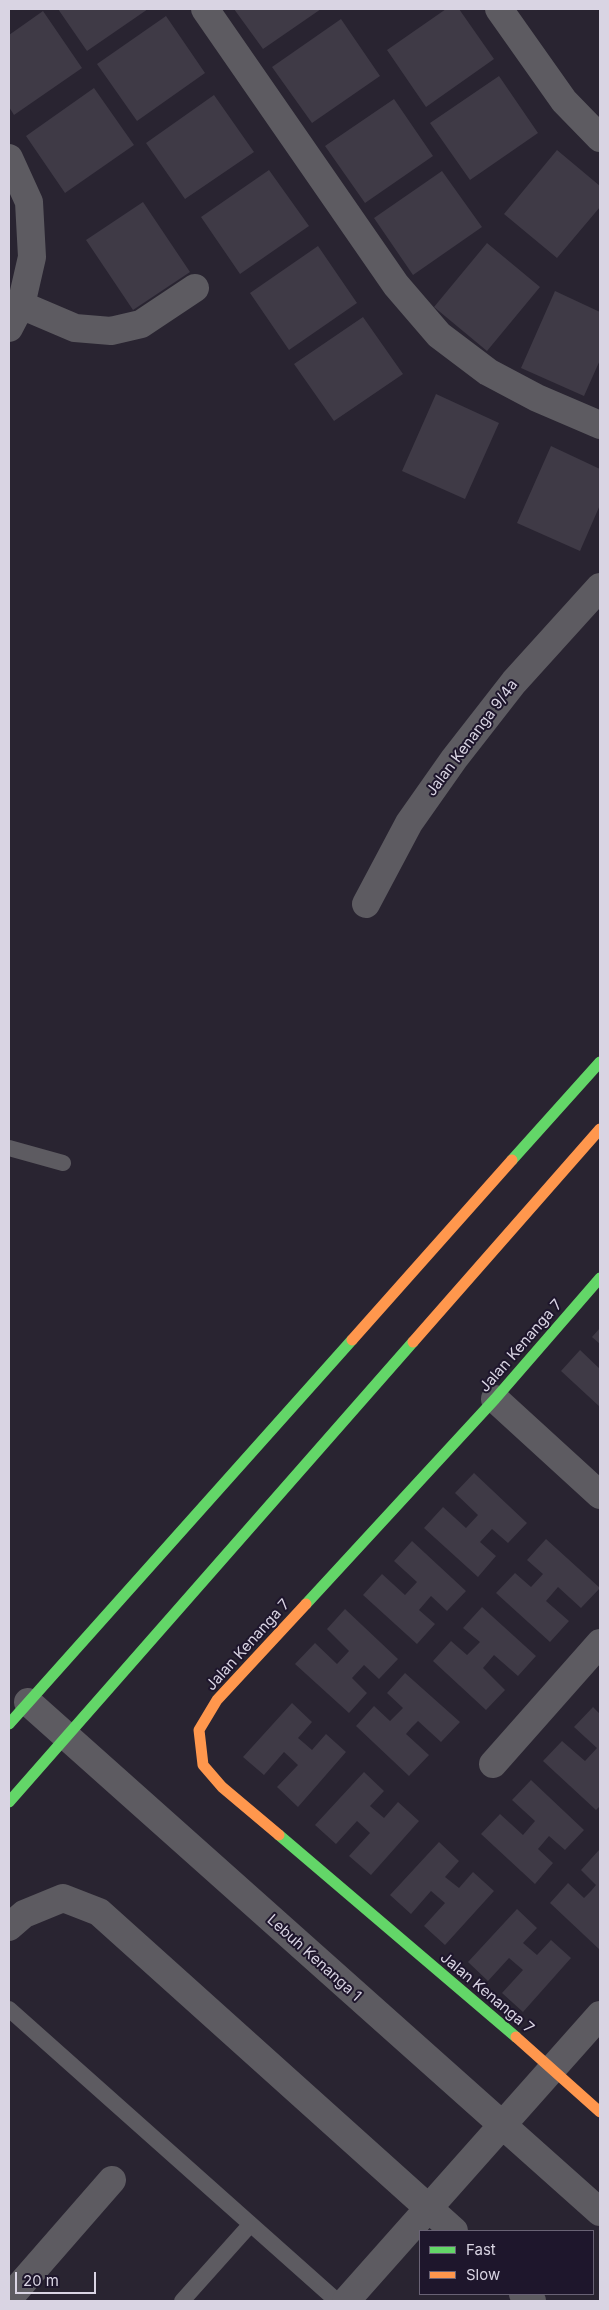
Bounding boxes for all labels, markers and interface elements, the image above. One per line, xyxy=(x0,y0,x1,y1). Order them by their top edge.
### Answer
street label: Jalan Kenanga 9/4a xyxy=(422,676,522,800)
street label: Jalan Kenanga 7 xyxy=(476,1296,566,1396)
street label: Jalan Kenanga 7 xyxy=(202,1596,294,1694)
street label: Lebuh Kenanga 1 xyxy=(263,1911,365,2005)
street label: Jalan Kenanga 7 xyxy=(436,1949,538,2037)
legend xyxy=(419,2230,594,2295)
text: Fast xyxy=(466,2240,496,2259)
scale bar xyxy=(18,2262,99,2294)
text: Slow xyxy=(466,2265,500,2284)
text: 20 m xyxy=(23,2271,59,2290)

